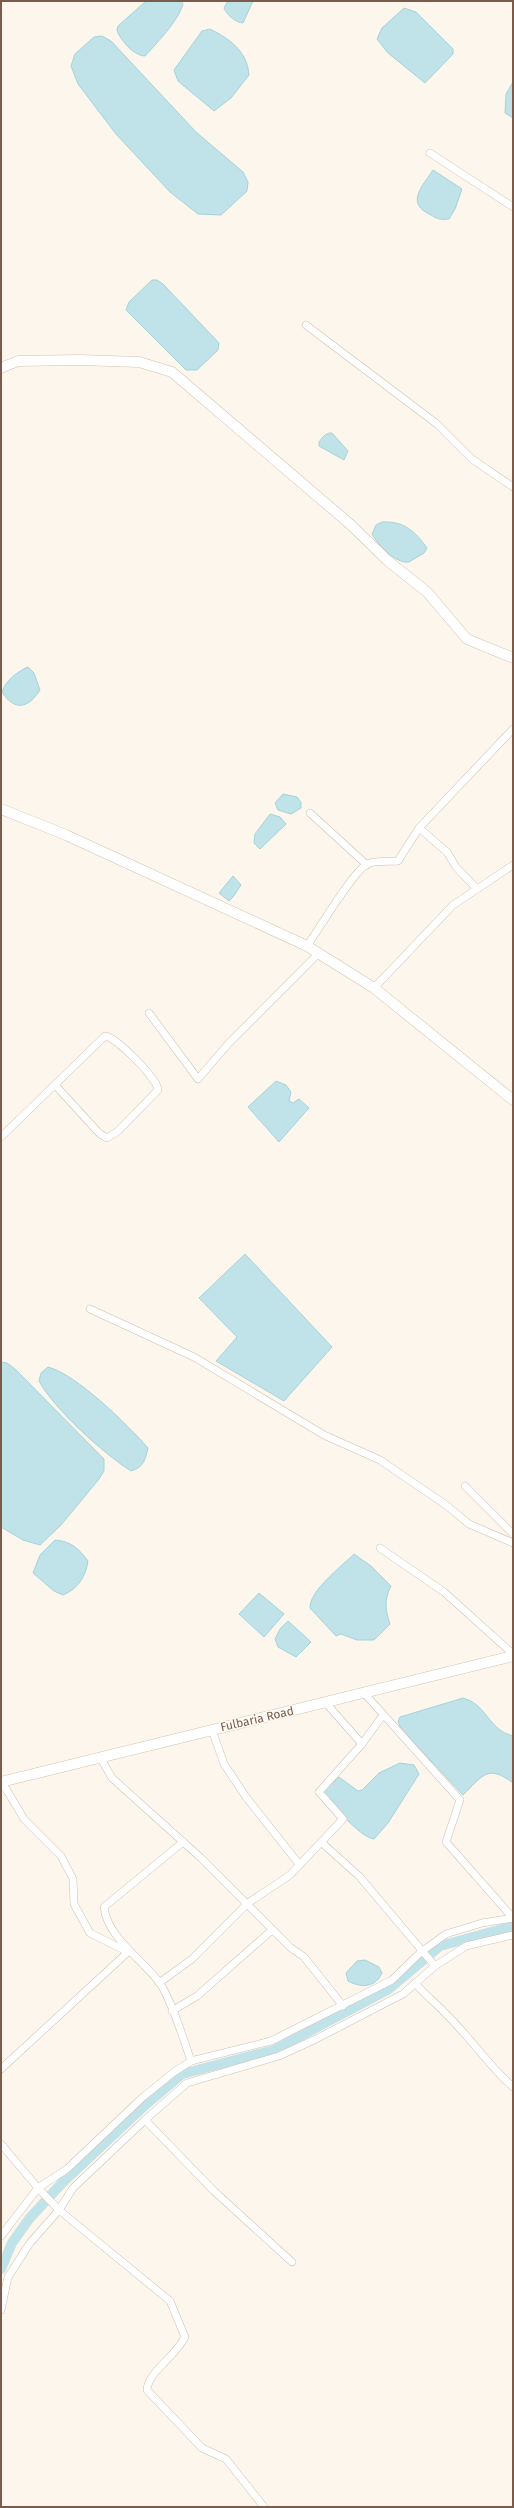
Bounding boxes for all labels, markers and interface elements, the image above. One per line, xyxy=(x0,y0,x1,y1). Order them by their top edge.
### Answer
street label: Fulbaria Road xyxy=(219,1704,295,1734)

